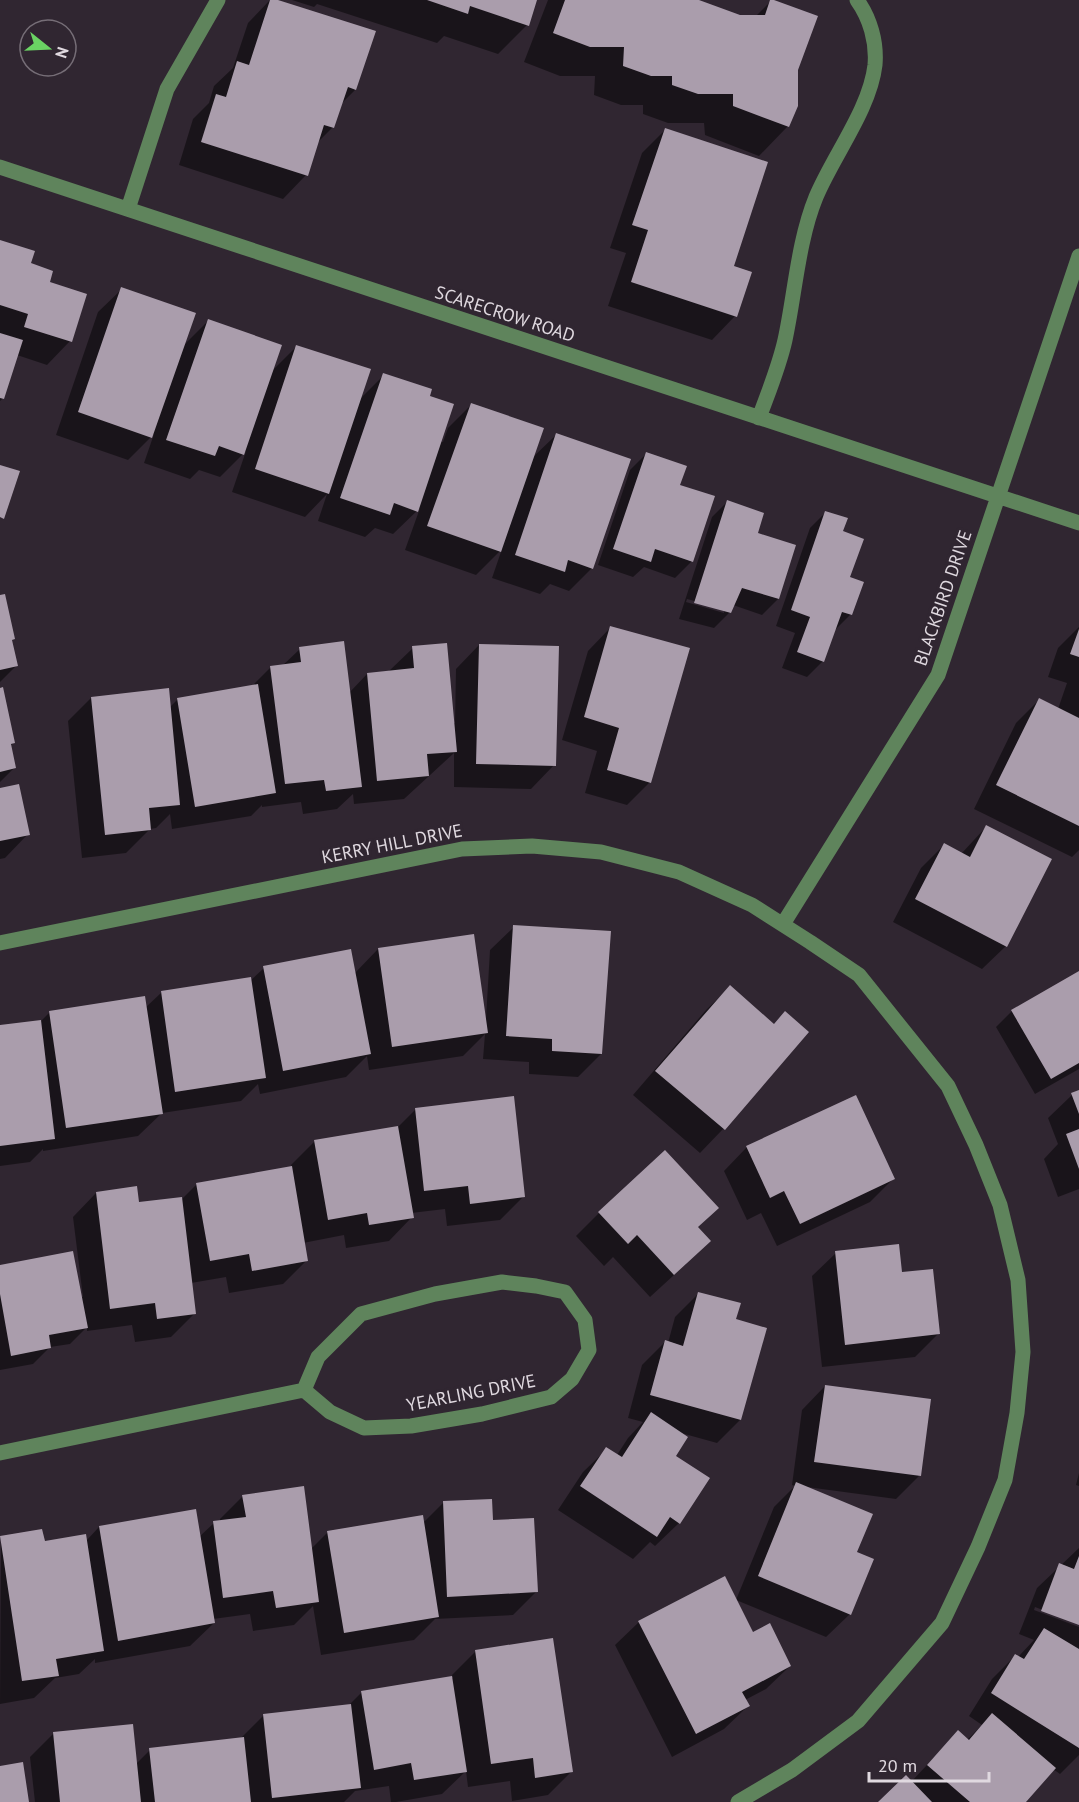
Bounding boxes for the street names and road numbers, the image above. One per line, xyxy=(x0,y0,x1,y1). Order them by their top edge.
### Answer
street label: SCARECROW ROAD xyxy=(432,280,578,347)
street label: BLACKBIRD DRIVE xyxy=(909,527,977,669)
street label: KERRY HILL DRIVE xyxy=(320,819,464,868)
street label: YEARLING DRIVE xyxy=(404,1369,537,1416)

